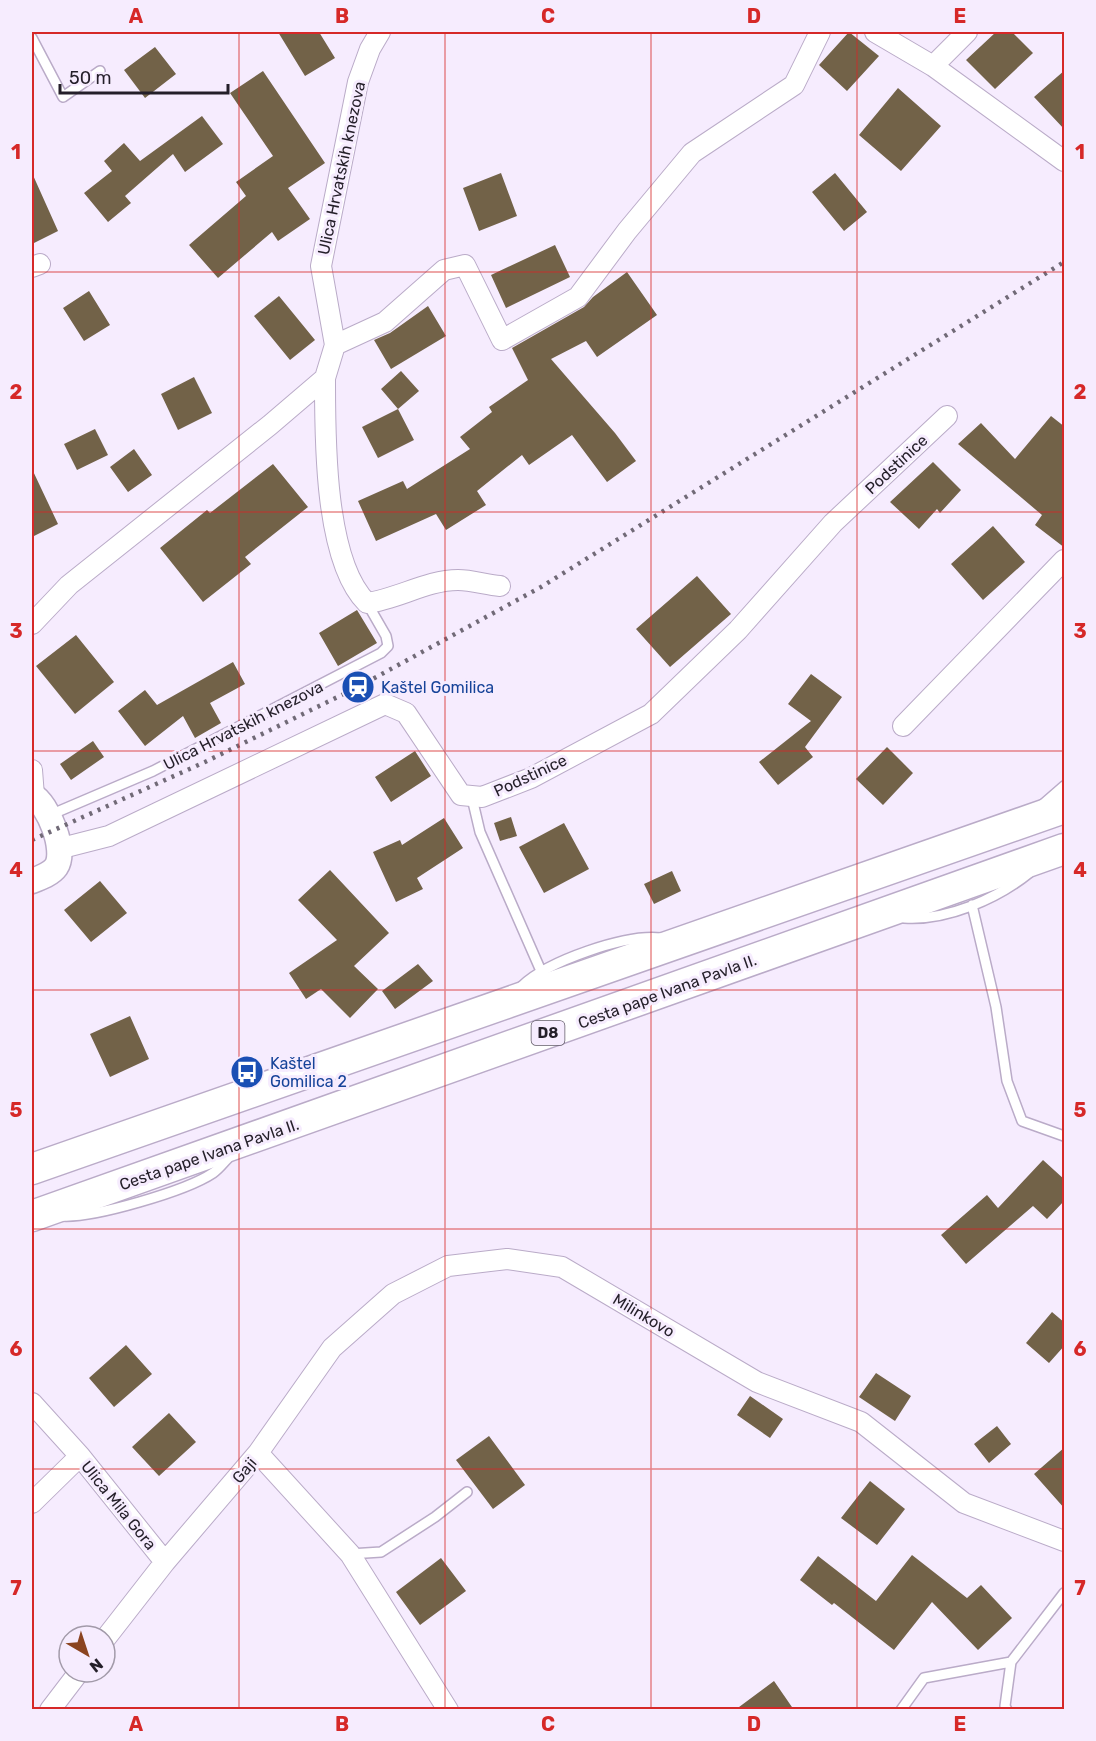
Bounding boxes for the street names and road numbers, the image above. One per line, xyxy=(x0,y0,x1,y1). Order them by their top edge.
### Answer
street label: Ulica Hrvatskih knezova xyxy=(314,80,369,257)
street label: Podstinice xyxy=(861,431,932,498)
street label: Ulica Hrvatskih knezova xyxy=(160,677,326,774)
street label: Podstinice xyxy=(491,750,570,801)
street label: Cesta pape Ivana Pavla II. xyxy=(575,950,759,1033)
road number: D8 xyxy=(532,1021,564,1045)
street label: Cesta pape Ivana Pavla II. xyxy=(117,1115,301,1194)
street label: Milinkovo xyxy=(609,1290,678,1341)
street label: Gaji xyxy=(228,1454,261,1487)
street label: Ulica Mila Gora xyxy=(77,1457,160,1554)

